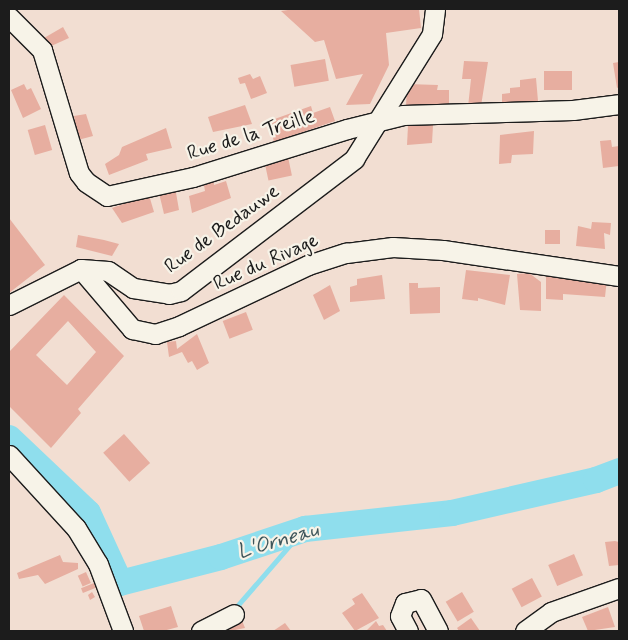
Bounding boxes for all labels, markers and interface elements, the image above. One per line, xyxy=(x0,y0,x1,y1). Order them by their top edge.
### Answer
street label: Rue de la Treille xyxy=(185,104,317,166)
street label: Rue de Bedauwe xyxy=(159,179,285,279)
street label: Rue du Rivage xyxy=(209,228,323,296)
water label: L'Orneau xyxy=(234,517,322,565)

